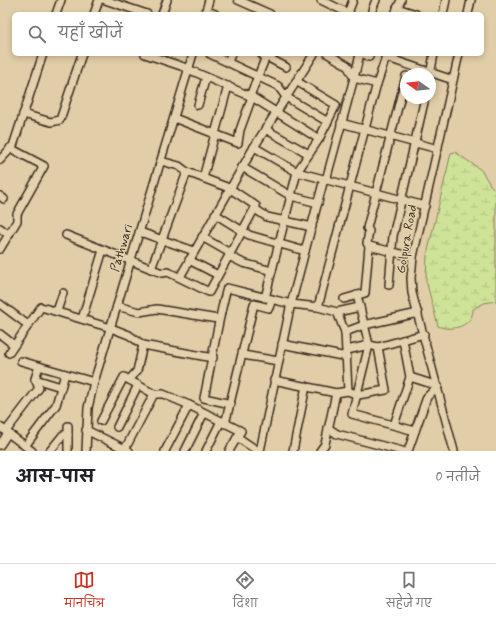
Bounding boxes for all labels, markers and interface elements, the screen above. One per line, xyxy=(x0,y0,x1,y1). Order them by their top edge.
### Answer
search box xyxy=(12,12,484,56)
icon: search xyxy=(26,23,48,45)
text: यहाँ खोजें xyxy=(58,24,123,44)
north arrow xyxy=(400,68,436,104)
street label: Golpura Road xyxy=(393,203,421,275)
street label: Pathwari xyxy=(107,222,137,274)
text: आस-पास xyxy=(16,466,94,488)
text: 0 नतीजे xyxy=(436,469,480,486)
tab: मानचित्र xyxy=(64,569,105,615)
tab: दिशा xyxy=(233,569,258,615)
tab: सहेजे गए xyxy=(386,569,432,615)

